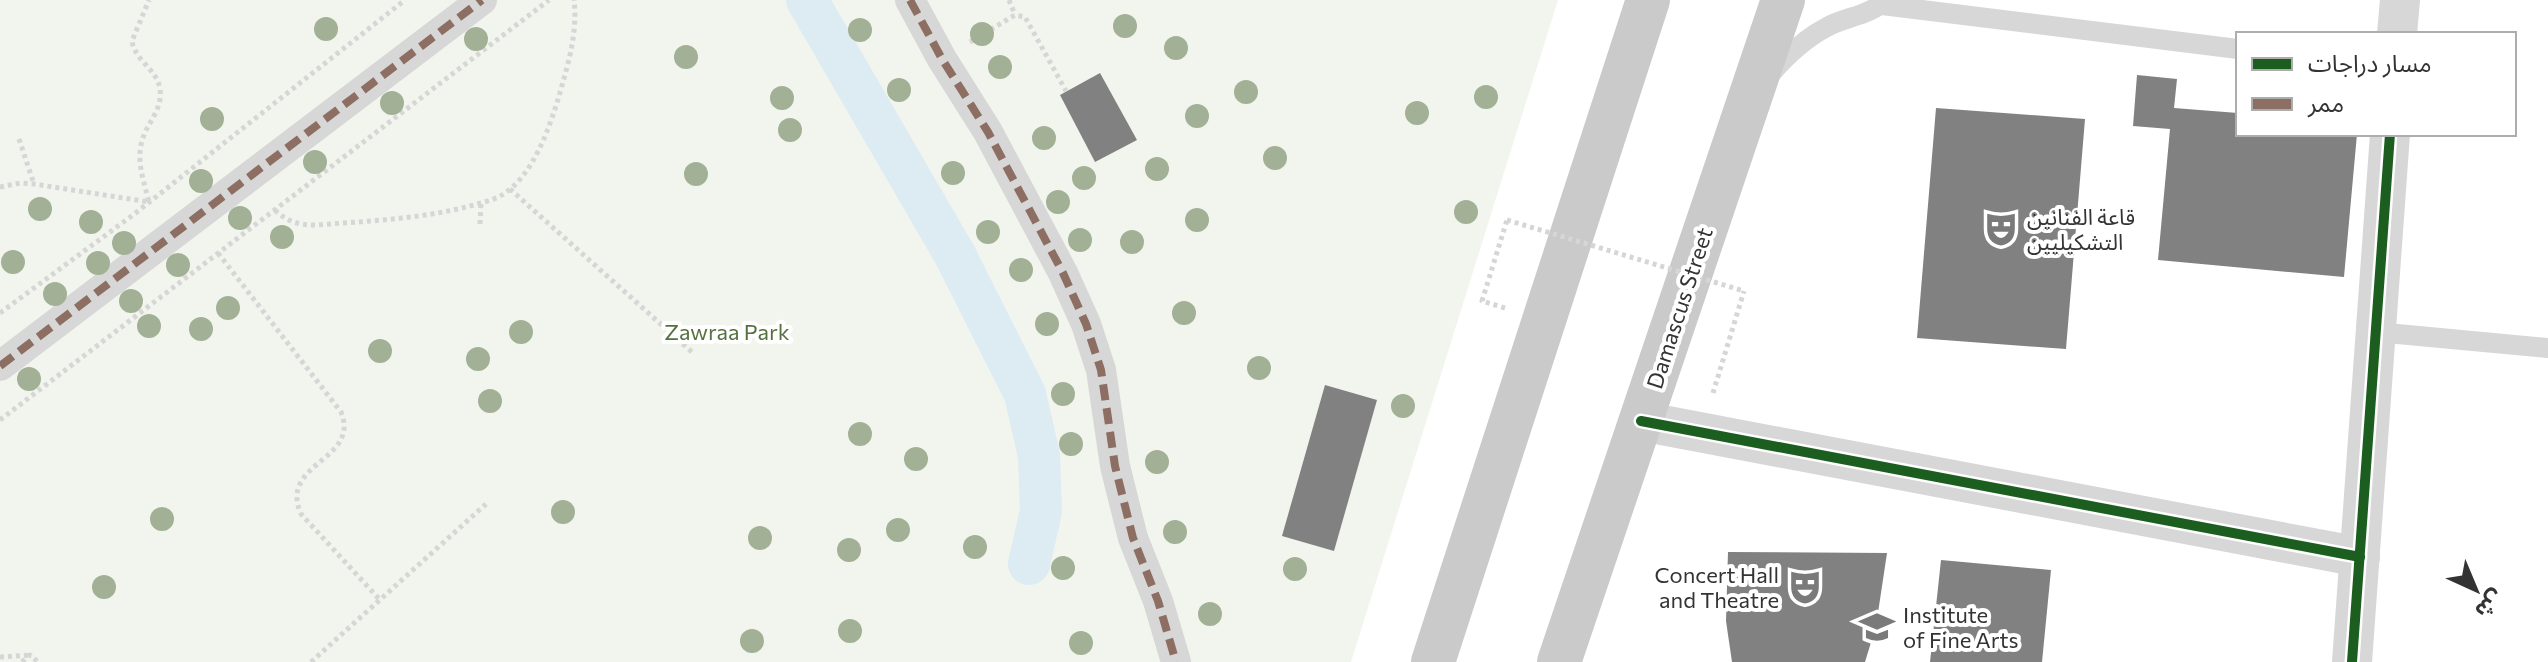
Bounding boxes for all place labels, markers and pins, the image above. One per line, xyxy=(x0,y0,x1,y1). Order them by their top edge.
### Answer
place label: قاعة الفنانين التشكيليين xyxy=(2027,203,2135,255)
theatre icon: قاعة الفنانين التشكيليين xyxy=(1982,210,2020,248)
place label: Concert Hall and Theatre xyxy=(1655,561,1779,613)
theatre icon: Concert Hall and Theatre xyxy=(1786,568,1824,606)
place label: Institute of Fine Arts xyxy=(1903,601,2019,653)
school or university icon: Institute of Fine Arts xyxy=(1858,608,1896,646)

